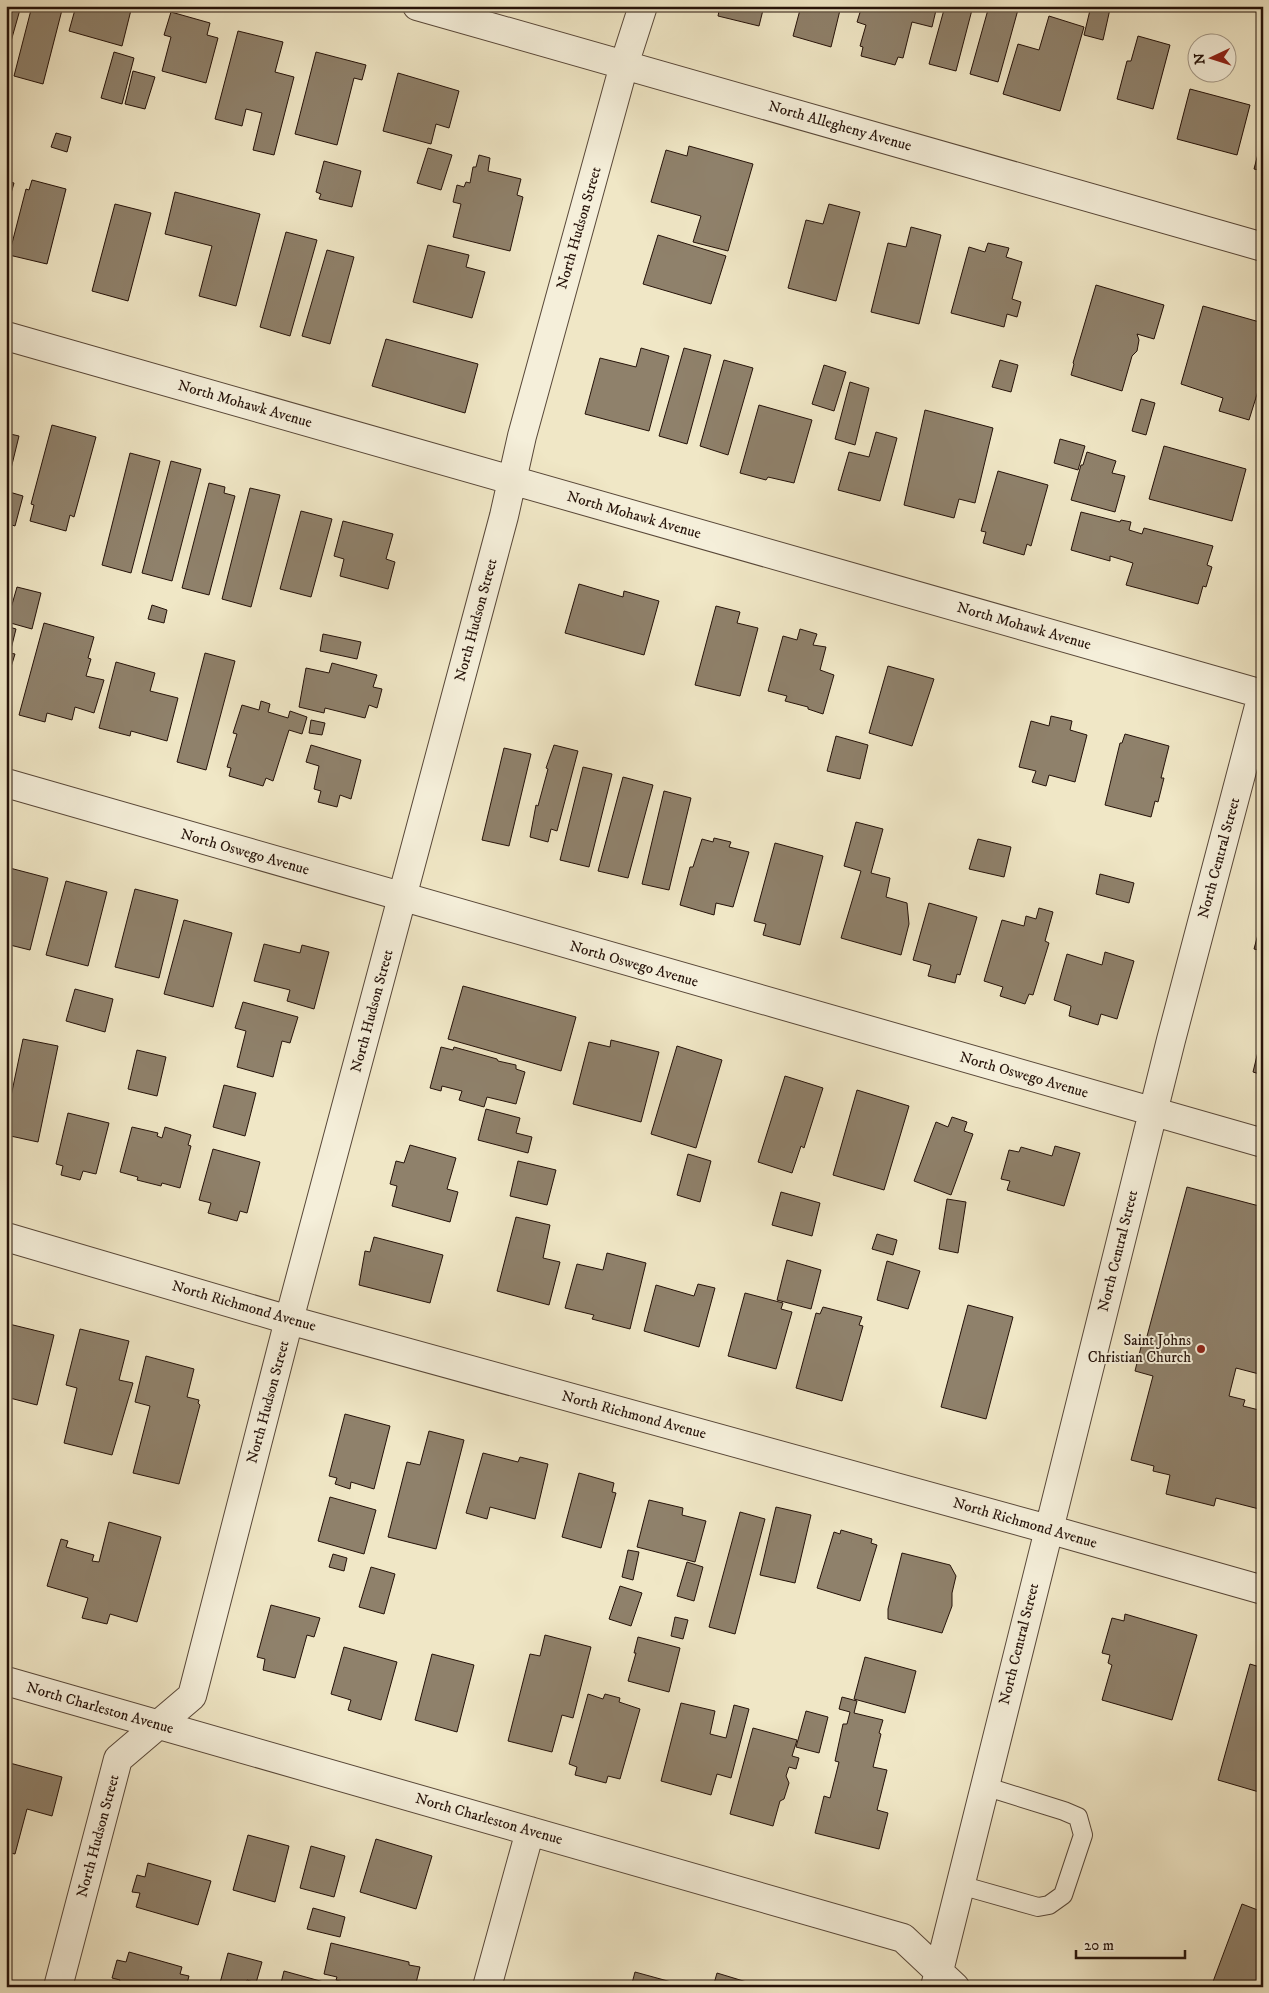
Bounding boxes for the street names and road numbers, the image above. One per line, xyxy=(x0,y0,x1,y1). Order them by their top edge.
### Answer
street label: North Allegheny Avenue xyxy=(766,96,914,156)
street label: North Hudson Street xyxy=(552,164,606,291)
street label: North Mohawk Avenue xyxy=(176,376,314,432)
street label: North Mohawk Avenue xyxy=(565,487,703,543)
street label: North Hudson Street xyxy=(450,556,502,684)
street label: North Mohawk Avenue xyxy=(955,598,1093,654)
street label: North Central Street xyxy=(1194,795,1244,921)
street label: North Oswego Avenue xyxy=(178,825,312,879)
street label: North Oswego Avenue xyxy=(567,937,701,991)
street label: North Hudson Street xyxy=(346,947,398,1075)
street label: North Oswego Avenue xyxy=(957,1048,1091,1102)
street label: North Central Street xyxy=(1094,1188,1142,1314)
street label: North Richmond Avenue xyxy=(170,1276,318,1336)
street label: North Hudson Street xyxy=(242,1338,294,1466)
street label: North Richmond Avenue xyxy=(560,1387,708,1443)
street label: North Richmond Avenue xyxy=(951,1493,1099,1553)
street label: North Central Street xyxy=(995,1581,1043,1707)
street label: North Charleston Avenue xyxy=(24,1678,176,1738)
street label: North Hudson Street xyxy=(72,1772,124,1900)
street label: North Charleston Avenue xyxy=(413,1789,565,1849)

